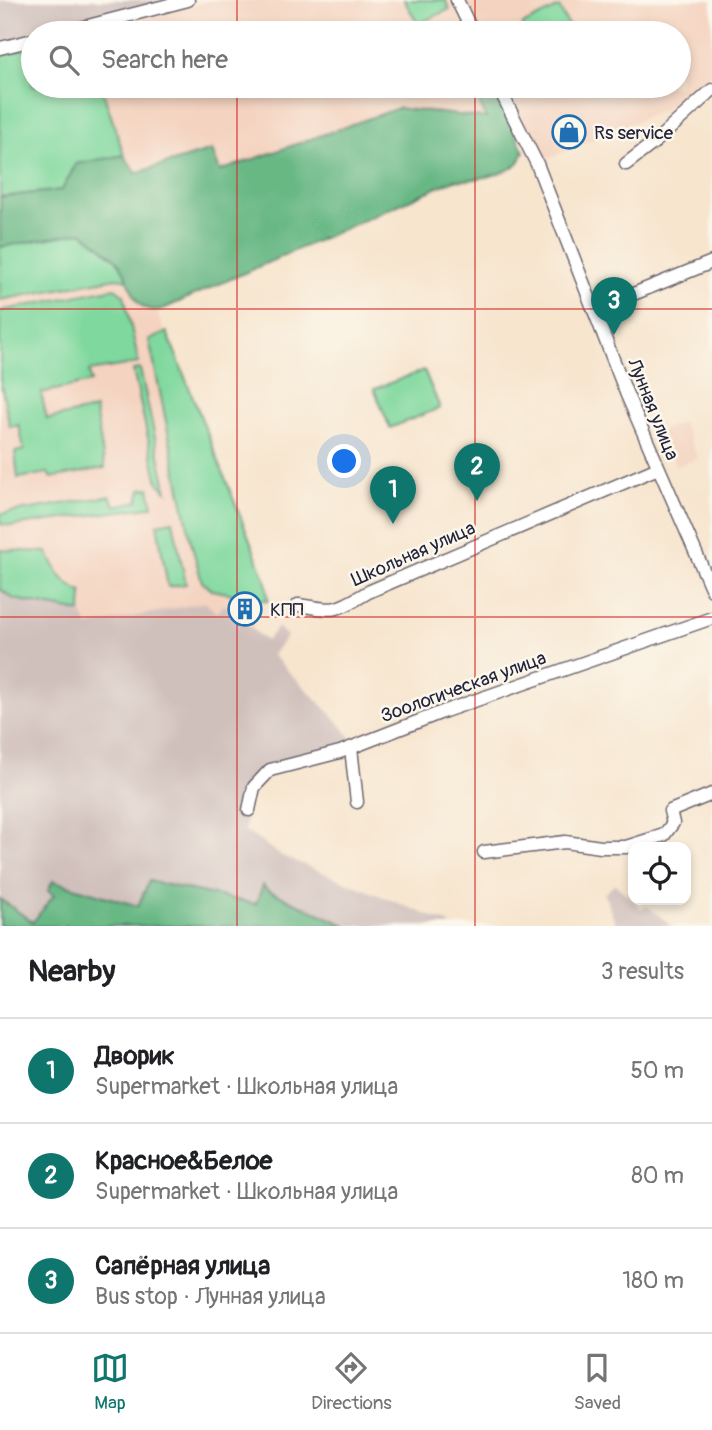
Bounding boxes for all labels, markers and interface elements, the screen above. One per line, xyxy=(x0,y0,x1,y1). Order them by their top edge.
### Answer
search box xyxy=(21,21,691,98)
icon: search xyxy=(45,41,83,79)
text: Search here xyxy=(101,44,228,76)
shop icon: Rs service xyxy=(550,113,588,151)
place label: Rs service xyxy=(594,121,674,145)
pin: 3 xyxy=(591,277,637,335)
street label: Лунная улица xyxy=(621,354,684,464)
pin: 2 xyxy=(454,443,500,501)
your location xyxy=(327,444,361,478)
pin: 1 xyxy=(370,466,416,524)
street label: Школьная улица xyxy=(348,516,479,592)
building icon: КПП xyxy=(226,590,264,628)
place label: КПП xyxy=(270,598,304,622)
street label: Зоологическая улица xyxy=(377,646,550,728)
map controls xyxy=(628,842,691,905)
button: locate xyxy=(628,842,691,905)
text: Nearby xyxy=(28,953,115,990)
text: 3 results xyxy=(601,957,684,986)
text: Дворик xyxy=(95,1040,175,1072)
text: 1 xyxy=(47,1056,56,1085)
text: 50 m xyxy=(630,1056,684,1085)
text: Supermarket · Школьная улица xyxy=(95,1072,398,1101)
text: Красное&Белое xyxy=(95,1145,272,1177)
text: 2 xyxy=(45,1161,57,1190)
text: 80 m xyxy=(631,1161,684,1190)
text: Supermarket · Школьная улица xyxy=(95,1177,398,1206)
text: Сапёрная улица xyxy=(95,1250,270,1282)
text: 3 xyxy=(45,1266,57,1295)
text: 180 m xyxy=(622,1266,684,1295)
text: Bus stop · Лунная улица xyxy=(95,1282,326,1311)
tab: Map xyxy=(91,1349,129,1415)
tab: Directions xyxy=(311,1349,392,1415)
tab: Saved xyxy=(574,1349,621,1415)

